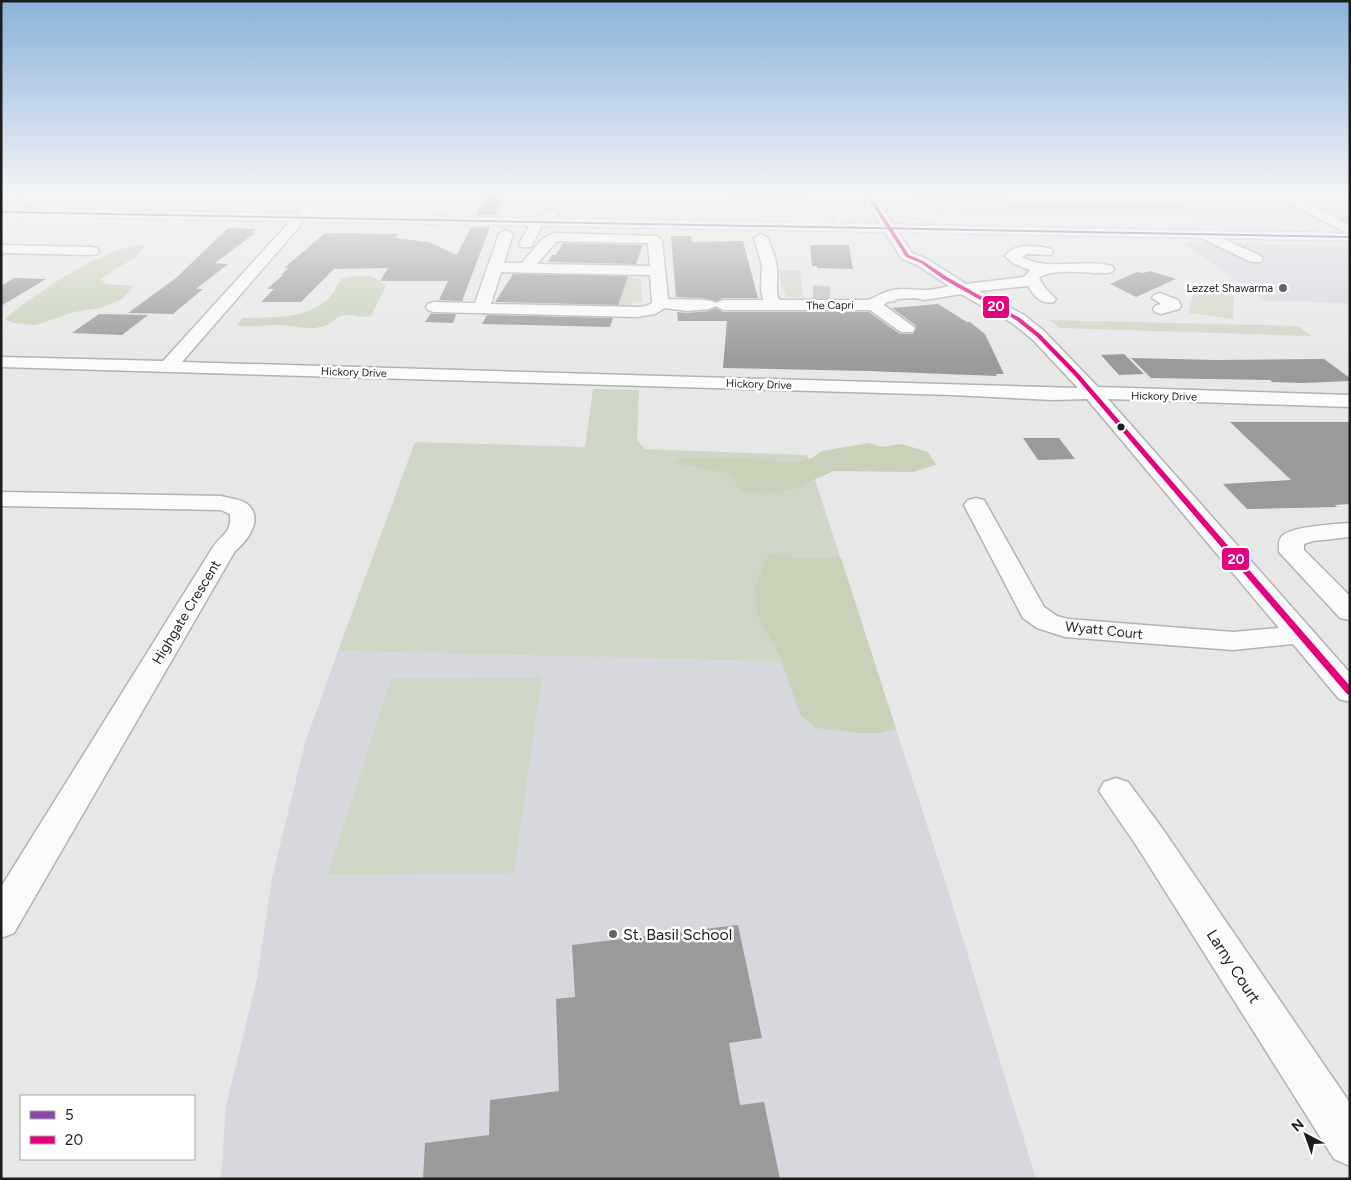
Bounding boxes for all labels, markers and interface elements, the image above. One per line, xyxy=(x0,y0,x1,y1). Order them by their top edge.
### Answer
place label: Lezzet Shawarma xyxy=(1186,282,1273,295)
marker: Lezzet Shawarma xyxy=(1277,282,1289,294)
line badge: 20 xyxy=(982,295,1010,319)
text: 20 xyxy=(987,298,1005,315)
street label: The Capri xyxy=(806,299,854,312)
street label: Hickory Drive xyxy=(321,365,387,380)
street label: Hickory Drive xyxy=(726,377,792,392)
street label: Hickory Drive xyxy=(1131,389,1197,404)
unlabelled marker xyxy=(1116,422,1126,432)
line badge: 20 xyxy=(1221,547,1250,571)
text: 20 xyxy=(1227,551,1245,568)
street label: Highgate Crescent xyxy=(149,557,224,668)
street label: Wyatt Court xyxy=(1064,618,1144,643)
place label: St. Basil School xyxy=(623,925,732,944)
street label: Larny Court xyxy=(1203,926,1264,1007)
marker: St. Basil School xyxy=(607,928,619,940)
legend xyxy=(20,1095,195,1160)
text: 5 xyxy=(65,1106,74,1124)
north arrow xyxy=(1281,1110,1331,1160)
text: N xyxy=(1288,1116,1307,1136)
text: 20 xyxy=(65,1131,83,1149)

